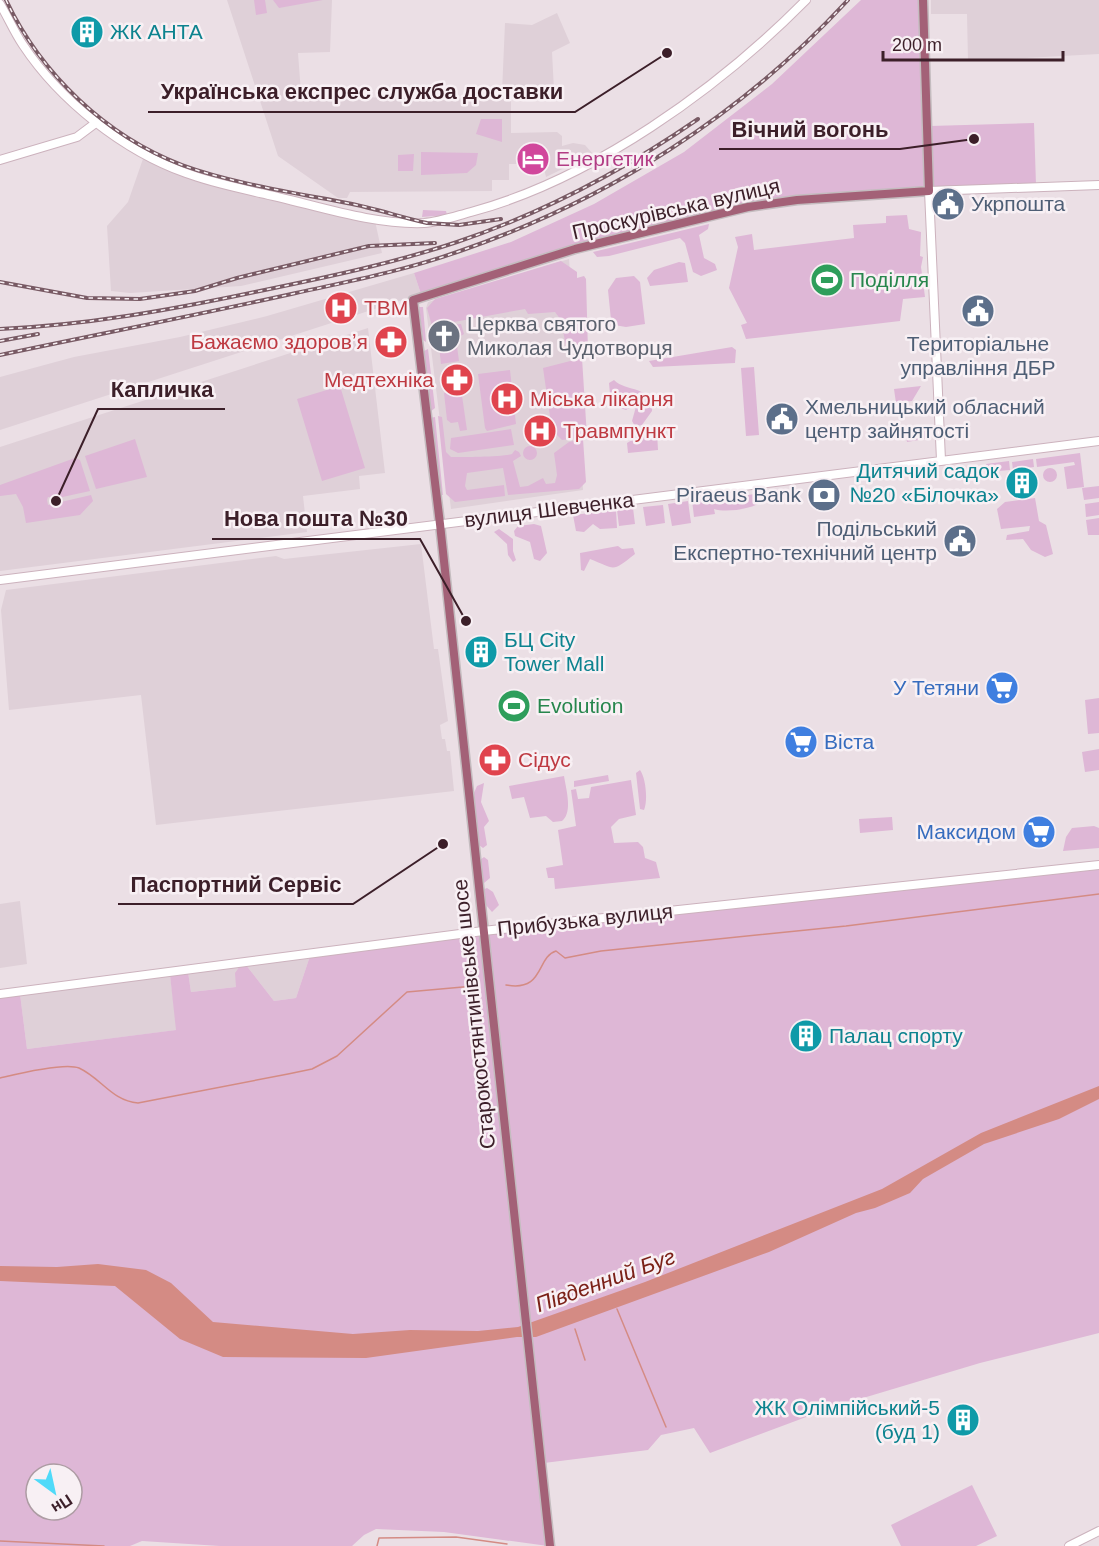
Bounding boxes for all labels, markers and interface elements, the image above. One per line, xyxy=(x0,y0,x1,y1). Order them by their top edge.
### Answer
building icon: ЖК АНТА xyxy=(69,14,105,50)
place label: ЖК АНТА xyxy=(110,20,203,43)
scale bar xyxy=(883,24,1063,62)
text: 200 m xyxy=(892,35,942,55)
callout: Українська експрес служба доставки xyxy=(148,72,575,112)
text: Українська експрес служба доставки xyxy=(161,79,563,104)
callout: Вічний вогонь xyxy=(719,109,900,149)
text: Вічний вогонь xyxy=(731,117,889,142)
hotel icon: Енергетик xyxy=(515,141,551,177)
place label: Енергетик xyxy=(556,147,654,170)
street label: Проскурівська вулиця xyxy=(570,173,782,244)
public building icon: Укрпошта xyxy=(930,186,966,222)
place label: Укрпошта xyxy=(971,192,1066,215)
sports icon: Поділля xyxy=(809,262,845,298)
place label: Поділля xyxy=(850,268,929,291)
hospital icon: ТВМ xyxy=(323,290,359,326)
public building icon: Територіальне управління ДБР xyxy=(960,293,996,329)
place label: ТВМ xyxy=(364,296,408,319)
place label: Церква святого Миколая Чудотворця xyxy=(467,312,673,359)
church icon: Церква святого Миколая Чудотворця xyxy=(426,318,462,354)
pharmacy icon: Бажаємо здоровʼя xyxy=(373,324,409,360)
place label: Бажаємо здоровʼя xyxy=(190,330,368,353)
place label: Територіальне управління ДБР xyxy=(900,332,1056,379)
pharmacy icon: Медтехніка xyxy=(439,362,475,398)
place label: Медтехніка xyxy=(324,368,434,391)
callout: Капличка xyxy=(98,369,225,409)
text: Капличка xyxy=(111,377,214,402)
hospital icon: Міська лікарня xyxy=(489,381,525,417)
place label: Міська лікарня xyxy=(530,387,674,410)
place label: Хмельницький обласний центр зайнятості xyxy=(805,395,1045,442)
public building icon: Хмельницький обласний центр зайнятості xyxy=(764,401,800,437)
hospital icon: Травмпункт xyxy=(522,413,558,449)
place label: Травмпункт xyxy=(563,419,676,442)
place label: Дитячий садок №20 «Білочка» xyxy=(849,459,1000,506)
building icon: Дитячий садок №20 «Білочка» xyxy=(1004,465,1040,501)
bank icon: Piraeus Bank xyxy=(806,477,842,513)
place label: Piraeus Bank xyxy=(676,483,801,506)
street label: вулиця Шевченка xyxy=(463,488,635,531)
callout: Нова пошта №30 xyxy=(212,499,420,539)
text: Нова пошта №30 xyxy=(224,506,408,531)
place label: Подільський Експертно-технічний центр xyxy=(673,517,937,564)
public building icon: Подільський Експертно-технічний центр xyxy=(942,523,978,559)
place label: БЦ City Tower Mall xyxy=(504,628,604,675)
building icon: БЦ City Tower Mall xyxy=(463,634,499,670)
supermarket icon: У Тетяни xyxy=(984,670,1020,706)
place label: У Тетяни xyxy=(893,676,979,699)
sports icon: Evolution xyxy=(496,688,532,724)
place label: Evolution xyxy=(537,694,623,717)
supermarket icon: Віста xyxy=(783,724,819,760)
place label: Віста xyxy=(824,730,875,753)
pharmacy icon: Сідус xyxy=(477,742,513,778)
place label: Сідус xyxy=(518,748,571,771)
supermarket icon: Максидом xyxy=(1021,814,1057,850)
place label: Максидом xyxy=(917,820,1016,843)
callout: Паспортний Сервіс xyxy=(118,864,353,904)
text: Паспортний Сервіс xyxy=(131,872,341,897)
street label: Старокостянтинівське шосе xyxy=(448,878,499,1150)
street label: Прибузька вулиця xyxy=(496,899,674,940)
building icon: Палац спорту xyxy=(788,1018,824,1054)
place label: Палац спорту xyxy=(829,1024,963,1047)
water label: Південний Буг xyxy=(532,1244,679,1317)
place label: ЖК Олімпійський-5 (буд 1) xyxy=(755,1396,940,1443)
building icon: ЖК Олімпійський-5 (буд 1) xyxy=(945,1402,981,1438)
north arrow xyxy=(24,1462,84,1522)
text: Пн xyxy=(48,1491,75,1517)

